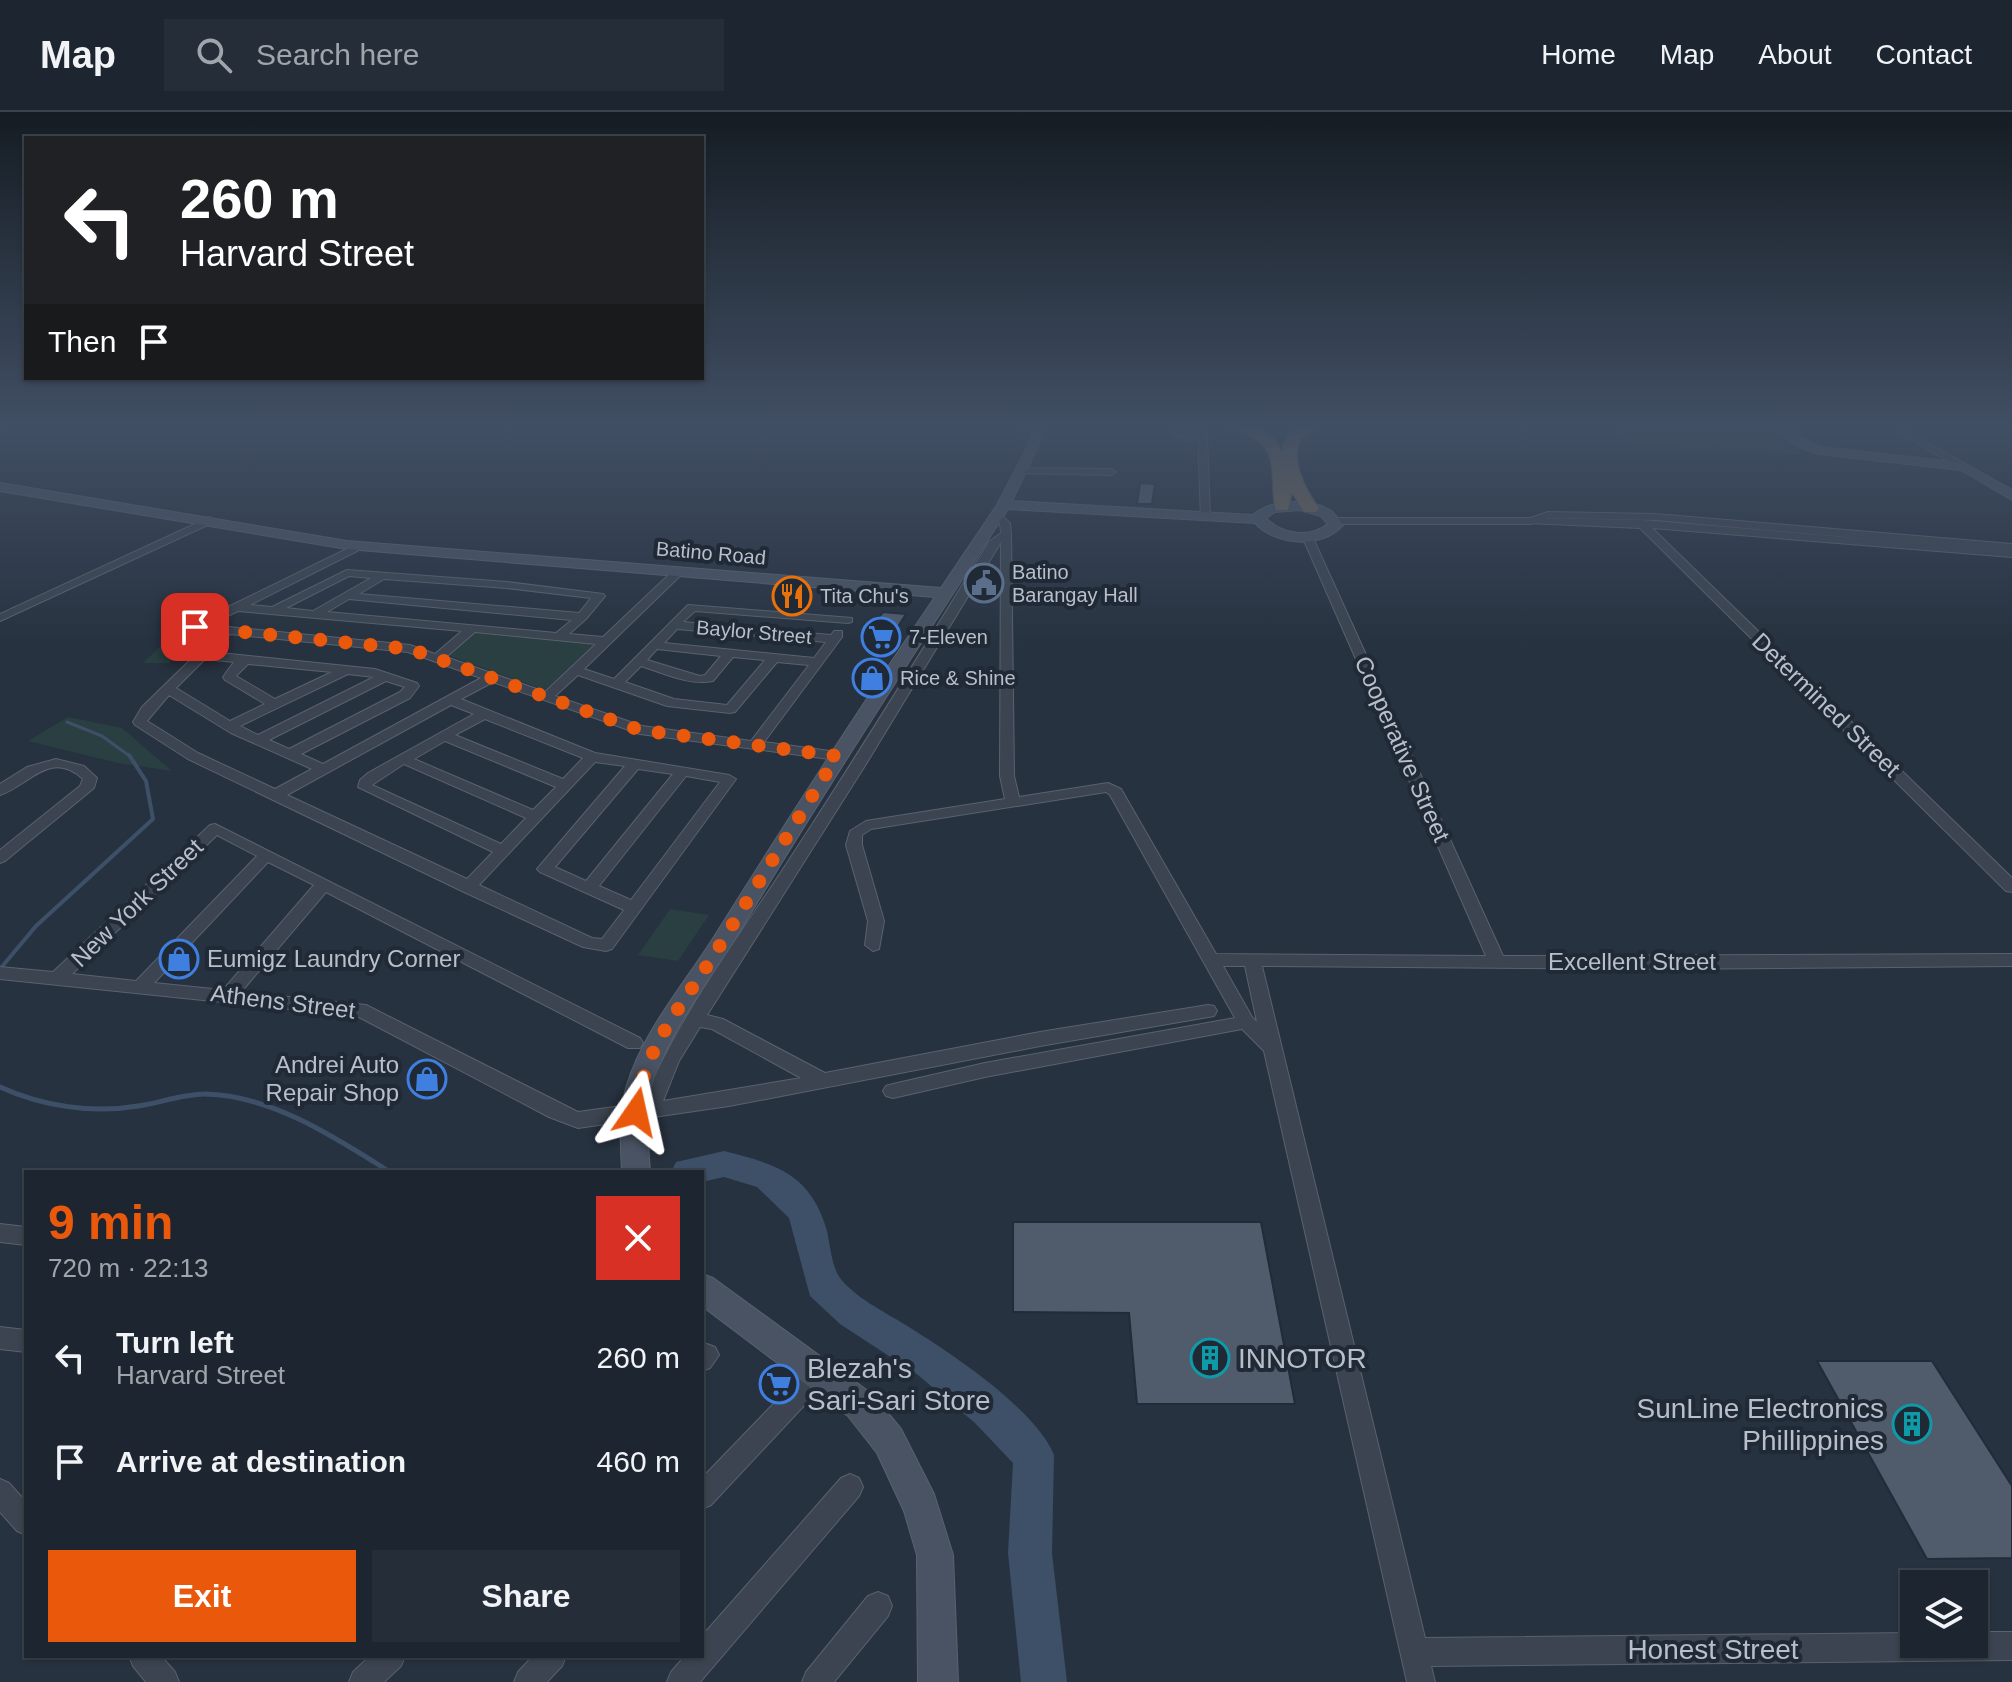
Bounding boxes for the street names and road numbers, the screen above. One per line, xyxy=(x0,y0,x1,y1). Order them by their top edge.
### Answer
street label: Batino Road xyxy=(655,537,767,569)
street label: Baylor Street xyxy=(695,616,813,648)
street label: Determined Street xyxy=(1747,627,1906,782)
street label: Cooperative Street xyxy=(1349,652,1456,846)
street label: New York Street xyxy=(65,833,208,972)
street label: Excellent Street xyxy=(1548,948,1716,975)
street label: Athens Street xyxy=(209,979,357,1024)
street label: Honest Street xyxy=(1627,1634,1799,1665)

